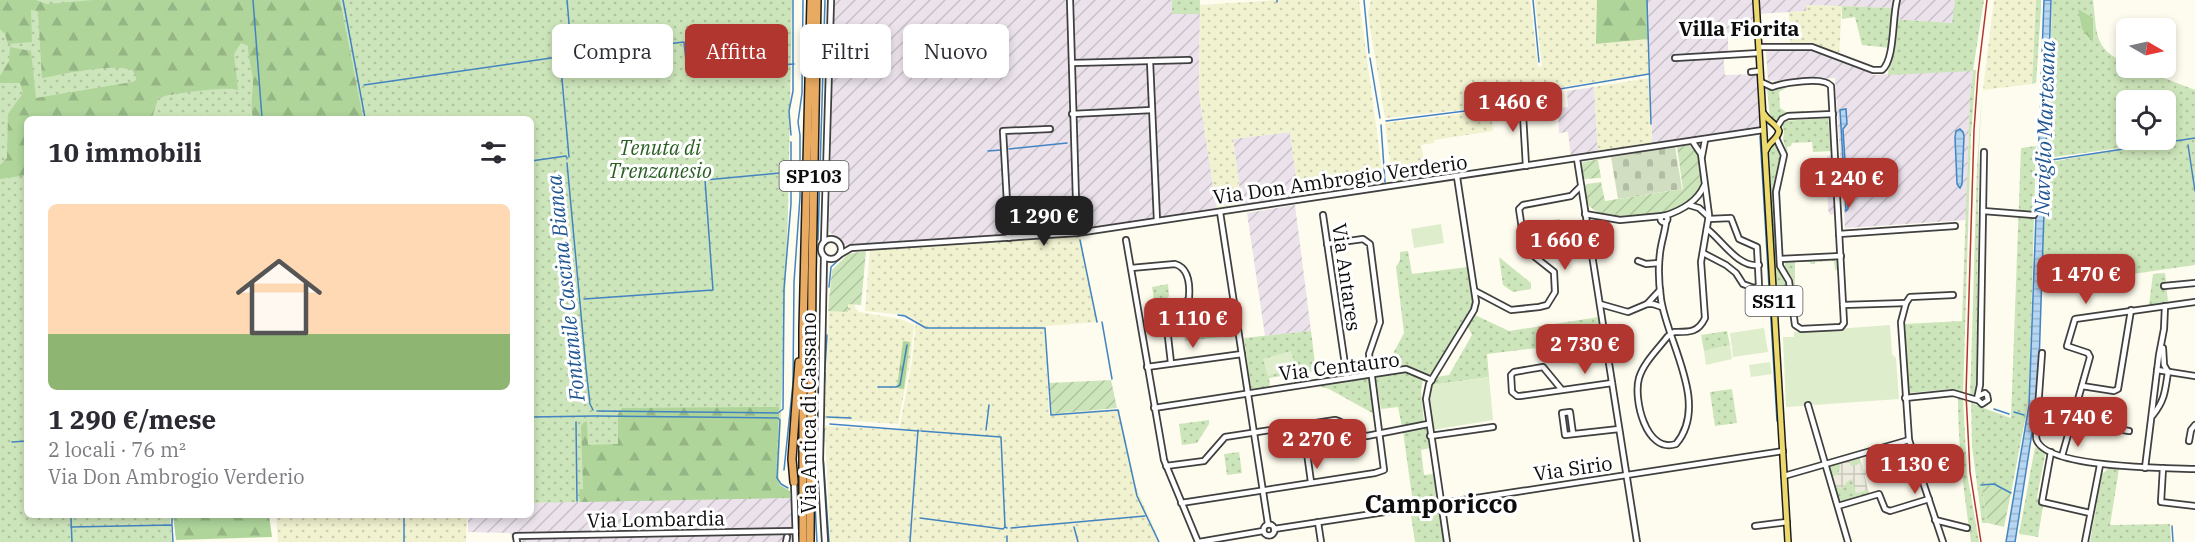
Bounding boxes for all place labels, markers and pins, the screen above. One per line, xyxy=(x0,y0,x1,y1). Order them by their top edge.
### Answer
pin: 1 460 € xyxy=(1458,82,1568,133)
pin: 1 240 € xyxy=(1794,158,1904,209)
pin: 1 290 € xyxy=(989,196,1099,247)
pin: 1 660 € xyxy=(1510,220,1620,271)
pin: 1 470 € xyxy=(2031,254,2141,305)
pin: 1 110 € xyxy=(1138,298,1248,349)
pin: 2 730 € xyxy=(1530,324,1640,375)
pin: 1 740 € xyxy=(2023,397,2133,448)
pin: 2 270 € xyxy=(1262,419,1372,470)
pin: 1 130 € xyxy=(1860,444,1970,495)

